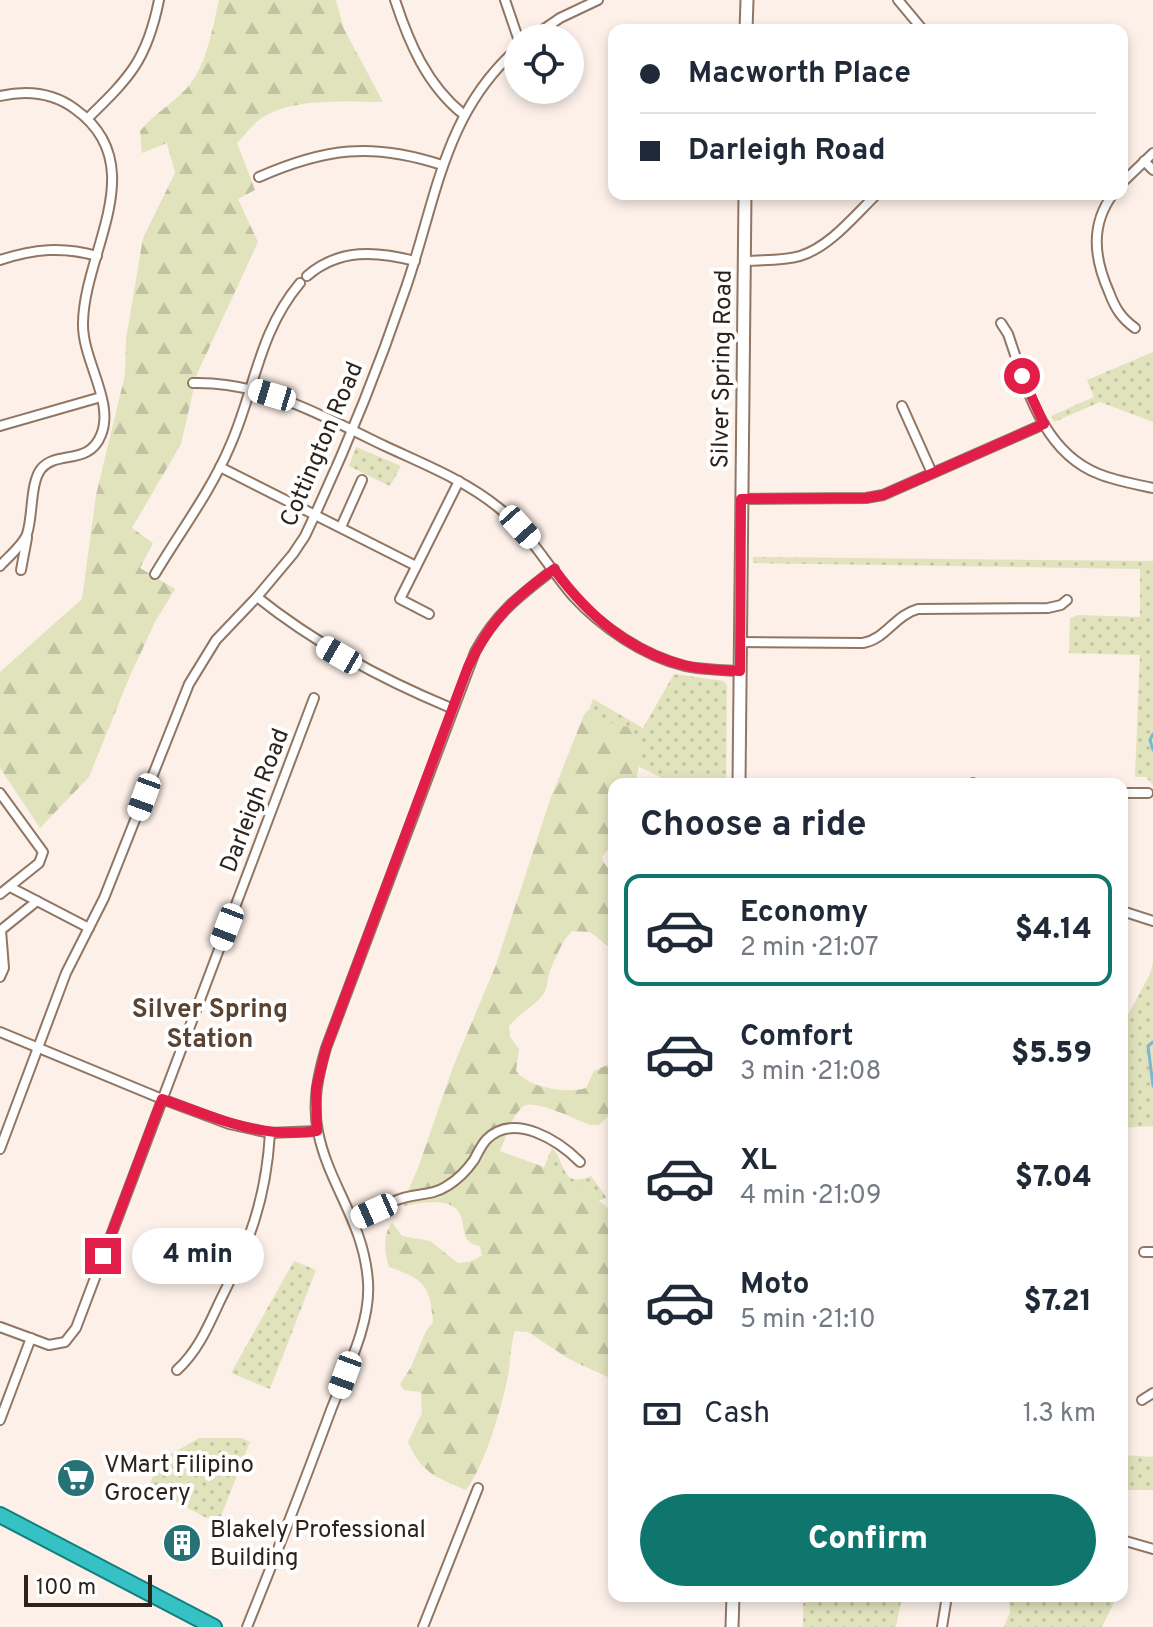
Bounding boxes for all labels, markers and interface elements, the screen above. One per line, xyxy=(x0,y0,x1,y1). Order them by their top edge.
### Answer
map controls xyxy=(504,24,584,104)
button: locate xyxy=(504,24,584,104)
text: Macworth Place xyxy=(688,56,911,93)
text: Darleigh Road xyxy=(688,133,886,170)
street label: Silver Spring Road xyxy=(706,269,740,469)
street label: Cottington Road xyxy=(275,358,371,532)
route start xyxy=(1004,358,1040,394)
car xyxy=(246,377,298,413)
car xyxy=(495,501,545,553)
car xyxy=(312,633,366,677)
street label: Darleigh Road xyxy=(215,725,297,877)
car xyxy=(125,770,163,824)
text: Choose a ride xyxy=(640,803,866,849)
icon: car xyxy=(644,894,716,966)
text: Economy xyxy=(740,895,868,932)
car xyxy=(207,900,247,954)
text: $4.14 xyxy=(1015,912,1092,949)
text: 2 min · 21:07 xyxy=(740,932,878,965)
district label: Silver Spring Station xyxy=(132,994,288,1057)
icon: car xyxy=(644,1018,716,1090)
text: Comfort xyxy=(740,1019,853,1056)
text: $5.59 xyxy=(1011,1036,1092,1073)
text: 3 min · 21:08 xyxy=(740,1056,881,1089)
icon: car xyxy=(644,1142,716,1214)
text: XL xyxy=(740,1143,777,1180)
text: $7.04 xyxy=(1015,1160,1092,1197)
text: 4 min · 21:09 xyxy=(740,1180,881,1213)
car xyxy=(347,1190,401,1232)
callout: 4 min xyxy=(131,1228,263,1284)
route end xyxy=(85,1238,121,1274)
text: 4 min xyxy=(163,1239,233,1272)
icon: car xyxy=(644,1266,716,1338)
text: Moto xyxy=(740,1267,810,1304)
text: $7.21 xyxy=(1024,1284,1092,1321)
text: 5 min · 21:10 xyxy=(740,1304,876,1337)
car xyxy=(326,1348,364,1402)
icon: cash xyxy=(640,1392,684,1436)
text: Cash xyxy=(704,1396,770,1433)
text: 1.3 km xyxy=(1023,1398,1096,1431)
place label: VMart Filipino Grocery xyxy=(104,1451,254,1509)
supermarket icon: VMart Filipino Grocery xyxy=(55,1457,97,1499)
button: Confirm xyxy=(640,1494,1096,1586)
place label: Blakely Professional Building xyxy=(210,1516,426,1574)
building icon: Blakely Professional Building xyxy=(161,1522,203,1564)
scale bar xyxy=(24,1571,152,1607)
text: 100 m xyxy=(36,1575,96,1602)

